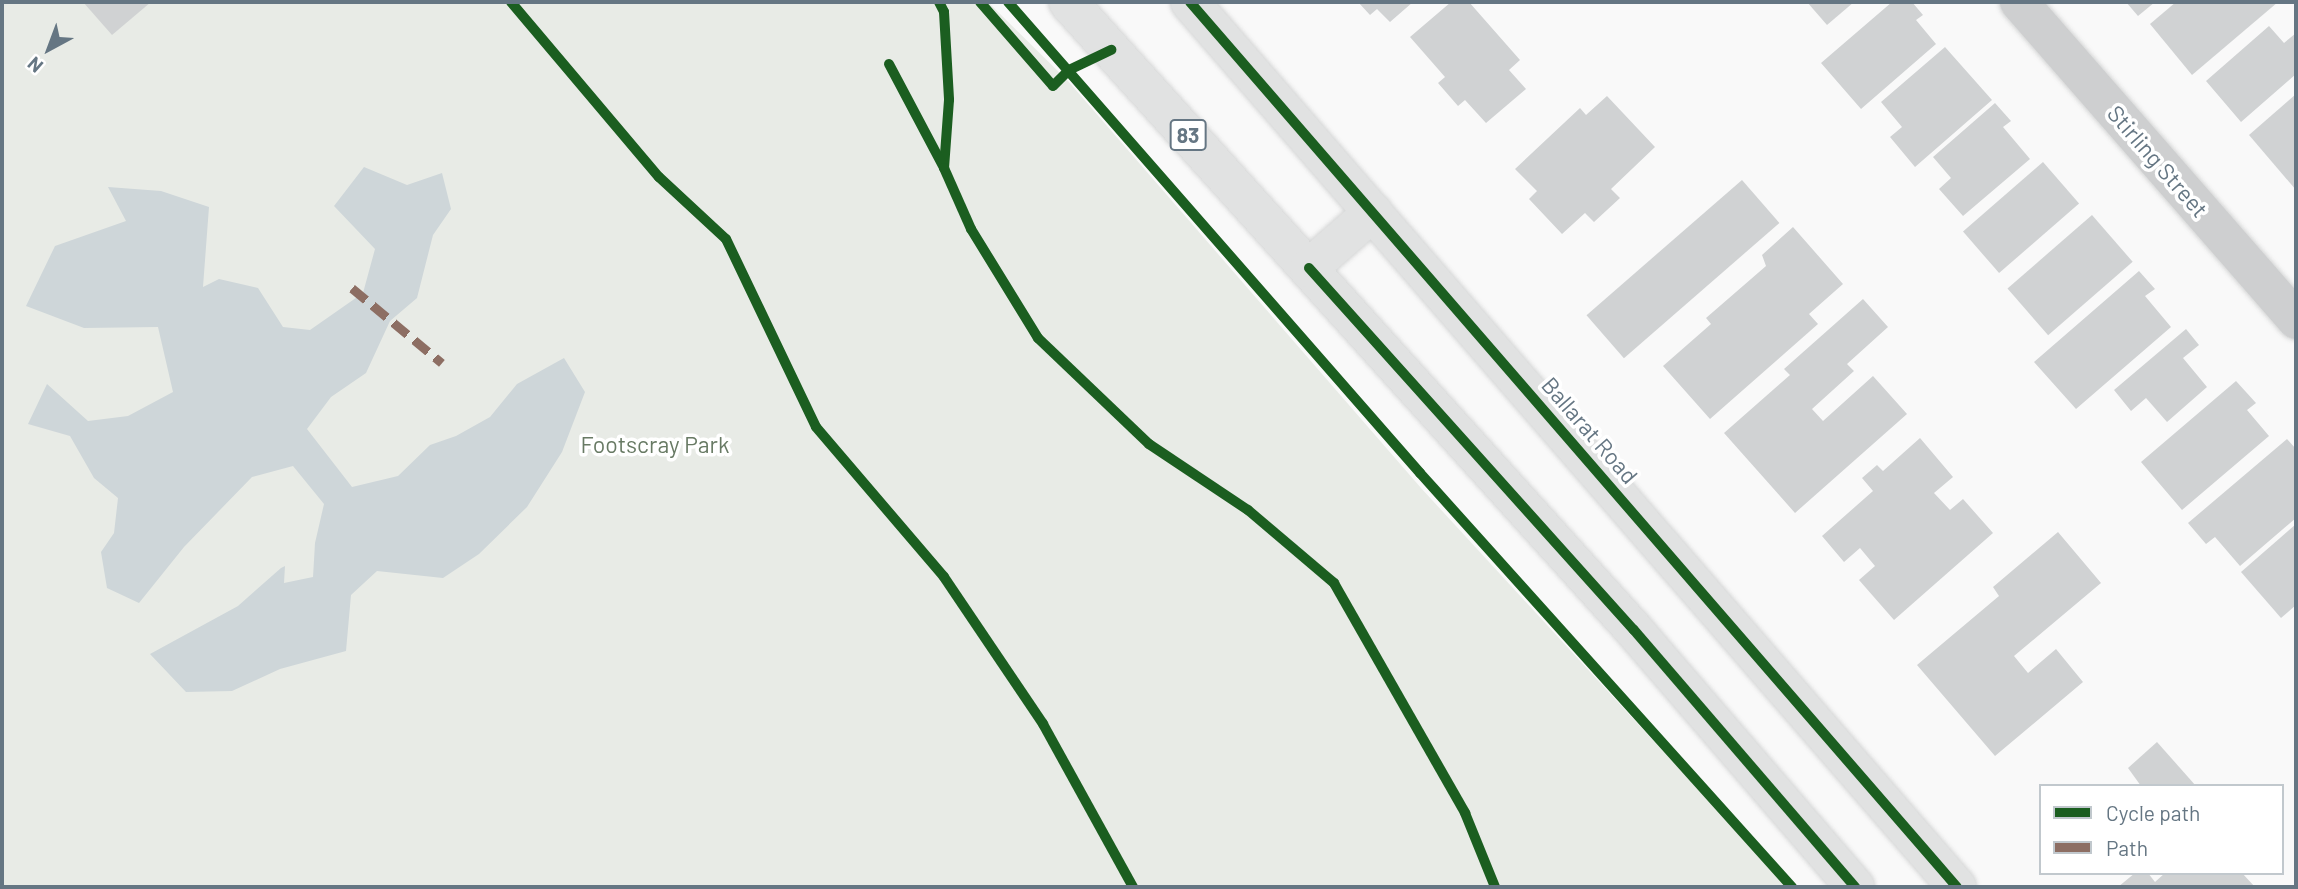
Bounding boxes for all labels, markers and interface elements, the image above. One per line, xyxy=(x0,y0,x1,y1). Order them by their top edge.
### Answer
north arrow xyxy=(14,14,84,84)
text: N xyxy=(23,52,47,78)
street label: Stirling Street xyxy=(2102,99,2214,223)
road number: 83 xyxy=(1169,118,1207,152)
street label: Ballarat Road xyxy=(1536,371,1644,489)
park label: Footscray Park xyxy=(581,430,729,458)
legend xyxy=(2039,784,2284,875)
text: Cycle path xyxy=(2106,800,2200,825)
text: Path xyxy=(2106,835,2148,860)

